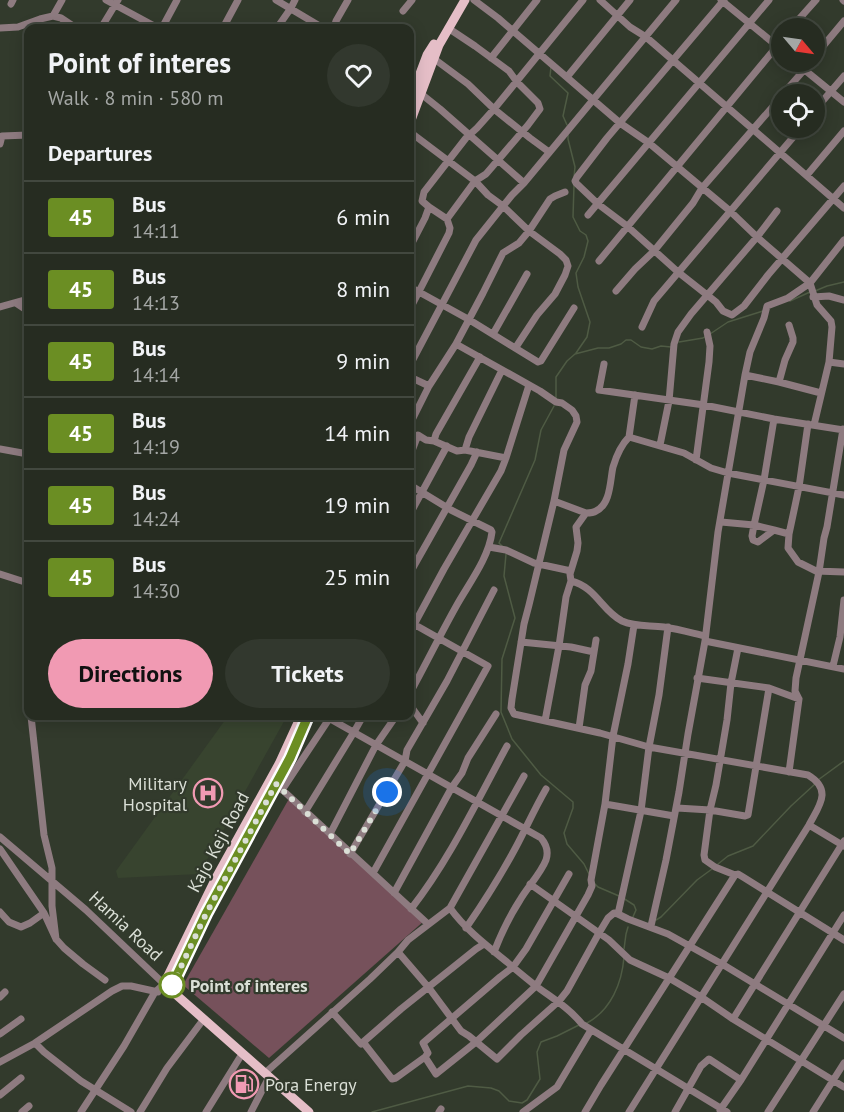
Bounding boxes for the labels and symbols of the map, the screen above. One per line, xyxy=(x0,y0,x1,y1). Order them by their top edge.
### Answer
north arrow xyxy=(771,18,825,72)
place label: Military Hospital xyxy=(123,772,188,816)
hospital icon: Military Hospital xyxy=(192,777,224,809)
your location xyxy=(372,777,402,807)
street label: Kajo Keji Road xyxy=(182,788,254,896)
street label: Hamia Road xyxy=(84,886,168,966)
marker: Point of interes xyxy=(159,972,185,998)
place label: Point of interes xyxy=(190,974,308,997)
fuel station icon: Pora Energy xyxy=(228,1068,260,1100)
place label: Pora Energy xyxy=(265,1073,357,1096)

